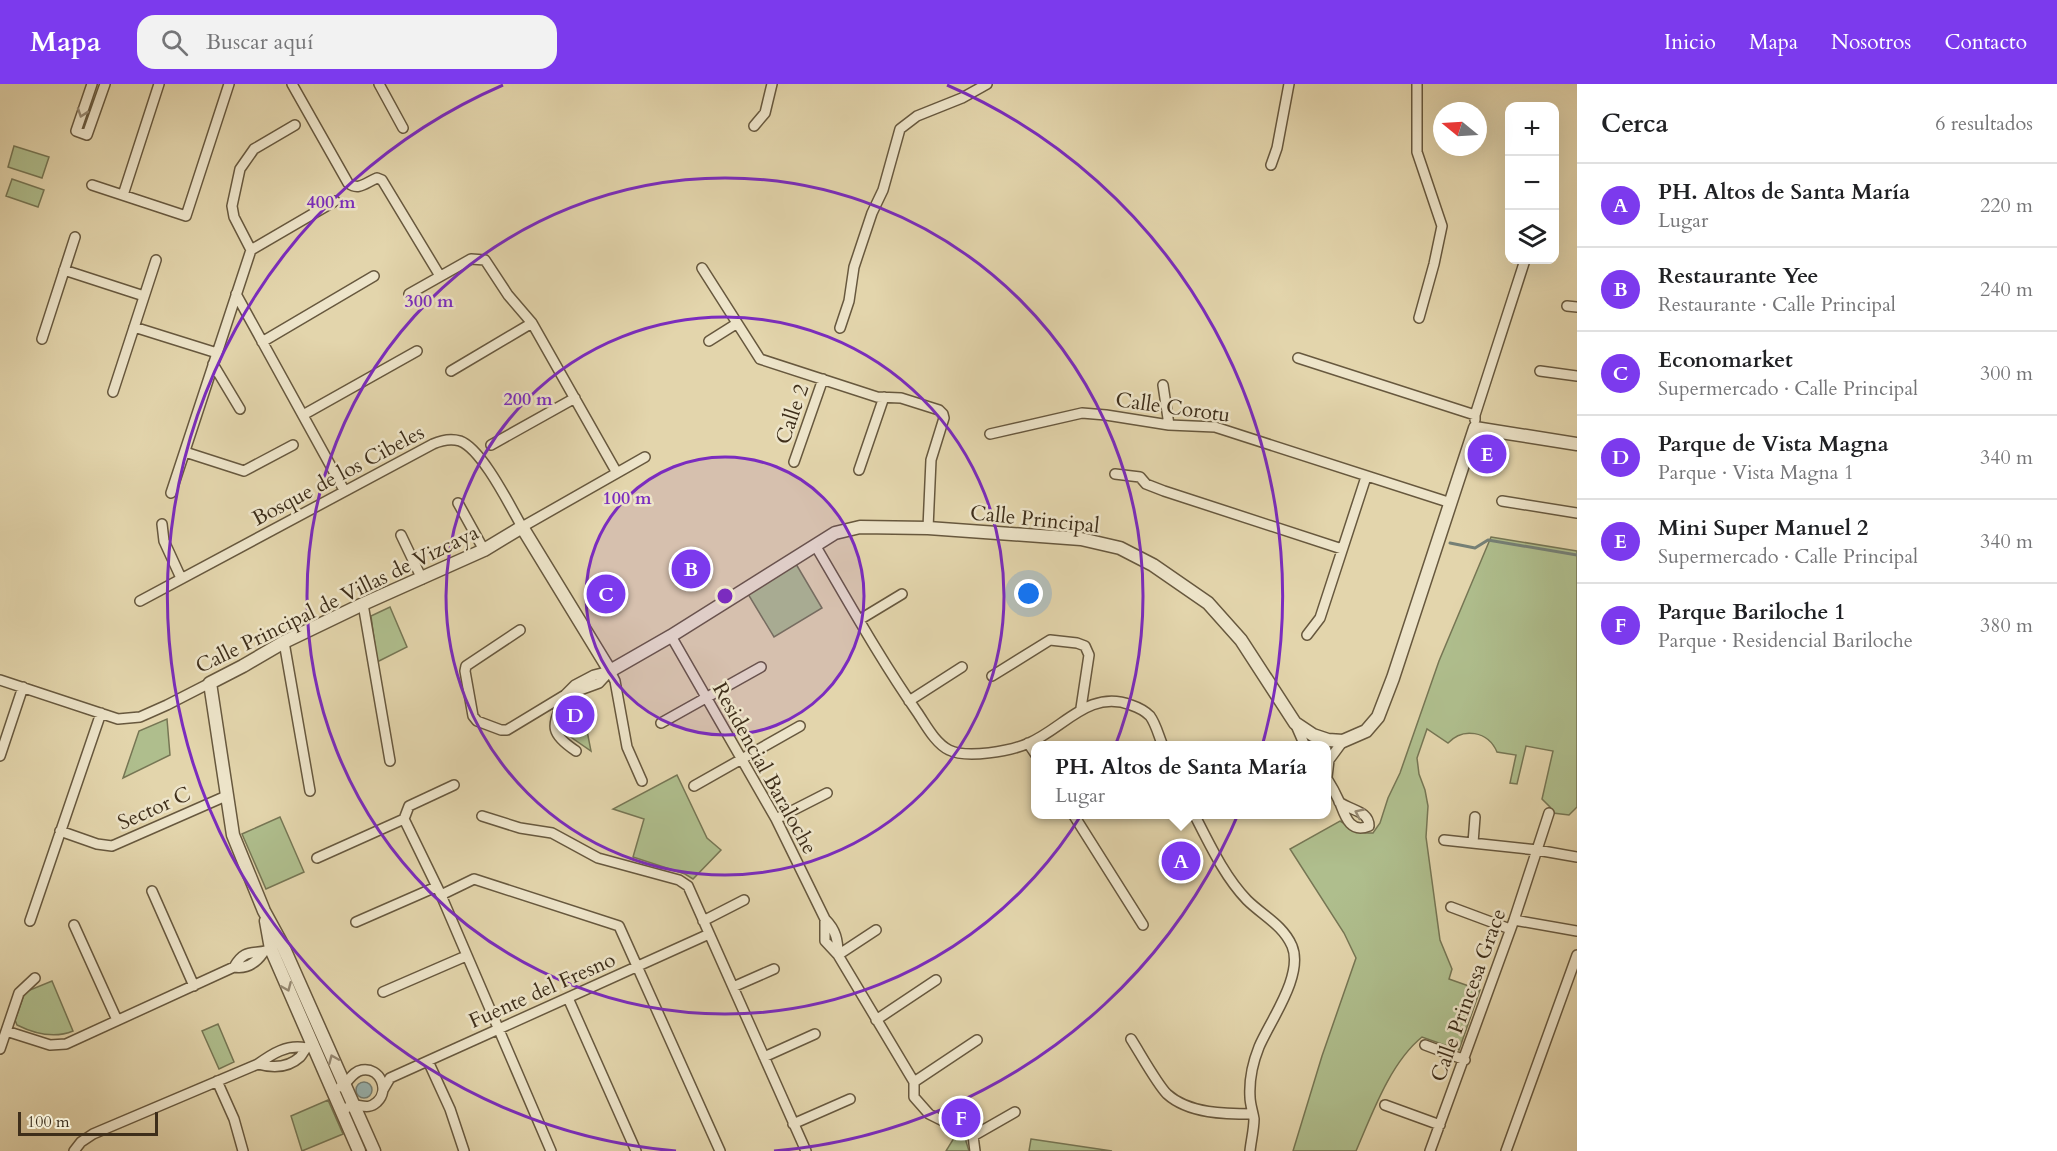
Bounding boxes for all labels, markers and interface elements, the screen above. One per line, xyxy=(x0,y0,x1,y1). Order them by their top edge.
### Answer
search box xyxy=(137,15,557,69)
text: Mapa xyxy=(30,23,101,61)
icon: search xyxy=(158,26,191,59)
text: Buscar aquí xyxy=(206,27,313,57)
text: Inicio xyxy=(1664,28,1716,57)
text: Mapa xyxy=(1749,28,1798,57)
text: Nosotros xyxy=(1831,28,1911,57)
text: Contacto xyxy=(1944,28,2027,57)
north arrow xyxy=(1433,102,1487,156)
map controls xyxy=(1505,102,1559,264)
button: + xyxy=(1505,102,1559,156)
text: Cerca xyxy=(1601,106,1668,141)
one-way arrow xyxy=(77,107,89,118)
text: 6 resultados xyxy=(1935,110,2033,137)
button: − xyxy=(1505,156,1559,210)
text: PH. Altos de Santa María xyxy=(1658,177,1910,207)
text: 400 m xyxy=(306,190,356,215)
text: A xyxy=(1613,192,1628,219)
text: 220 m xyxy=(1980,192,2033,219)
text: Lugar xyxy=(1658,207,1708,234)
button: layers xyxy=(1505,210,1559,264)
text: Restaurante Yee xyxy=(1658,261,1818,291)
text: B xyxy=(1613,276,1628,303)
text: 240 m xyxy=(1980,276,2033,303)
text: 300 m xyxy=(404,289,454,314)
text: Restaurante · Calle Principal xyxy=(1658,291,1896,318)
text: Economarket xyxy=(1658,345,1793,375)
text: C xyxy=(1613,360,1628,387)
text: 300 m xyxy=(1980,360,2033,387)
text: Supermercado · Calle Principal xyxy=(1658,375,1918,402)
street label: Calle 2 xyxy=(769,380,816,448)
street label: Calle Corotu xyxy=(1114,385,1232,430)
text: 200 m xyxy=(503,387,553,412)
street label: Bosque de los Cibeles xyxy=(247,418,429,533)
text: Parque de Vista Magna xyxy=(1658,429,1889,459)
pin: E xyxy=(1468,432,1506,476)
text: D xyxy=(1612,444,1629,471)
text: 340 m xyxy=(1980,444,2033,471)
text: Parque · Vista Magna 1 xyxy=(1658,459,1854,486)
text: 100 m xyxy=(602,486,652,511)
street label: Calle Principal xyxy=(969,498,1101,541)
text: Mini Super Manuel 2 xyxy=(1658,513,1868,543)
street label: Calle Principal de Villas de Vizcaya xyxy=(191,518,484,681)
text: E xyxy=(1614,528,1627,555)
text: 340 m xyxy=(1980,528,2033,555)
text: Supermercado · Calle Principal xyxy=(1658,543,1918,570)
pin: B xyxy=(672,546,710,592)
pin: C xyxy=(586,572,626,616)
your location xyxy=(1014,579,1043,608)
centre of rings xyxy=(715,586,735,606)
text: Parque Bariloche 1 xyxy=(1658,597,1846,627)
text: F xyxy=(1615,612,1626,639)
text: 380 m xyxy=(1980,612,2033,639)
text: Parque · Residencial Bariloche xyxy=(1658,627,1913,654)
street label: Residencial Baraloche xyxy=(705,677,824,860)
pin: D xyxy=(556,692,594,738)
popup xyxy=(1031,741,1331,819)
text: PH. Altos de Santa María xyxy=(1055,752,1307,782)
street label: Sector C xyxy=(113,780,195,837)
text: Lugar xyxy=(1055,782,1105,809)
one-way arrow xyxy=(1354,808,1365,820)
pin: A xyxy=(1162,838,1200,884)
street label: Calle Princesa Grace xyxy=(1424,905,1513,1086)
street label: Fuente del Fresno xyxy=(464,945,620,1036)
one-way arrow xyxy=(280,981,292,992)
one-way arrow xyxy=(328,1054,340,1065)
pin: F xyxy=(942,1096,980,1140)
scale bar xyxy=(18,1109,158,1136)
text: 100 m xyxy=(27,1111,69,1133)

